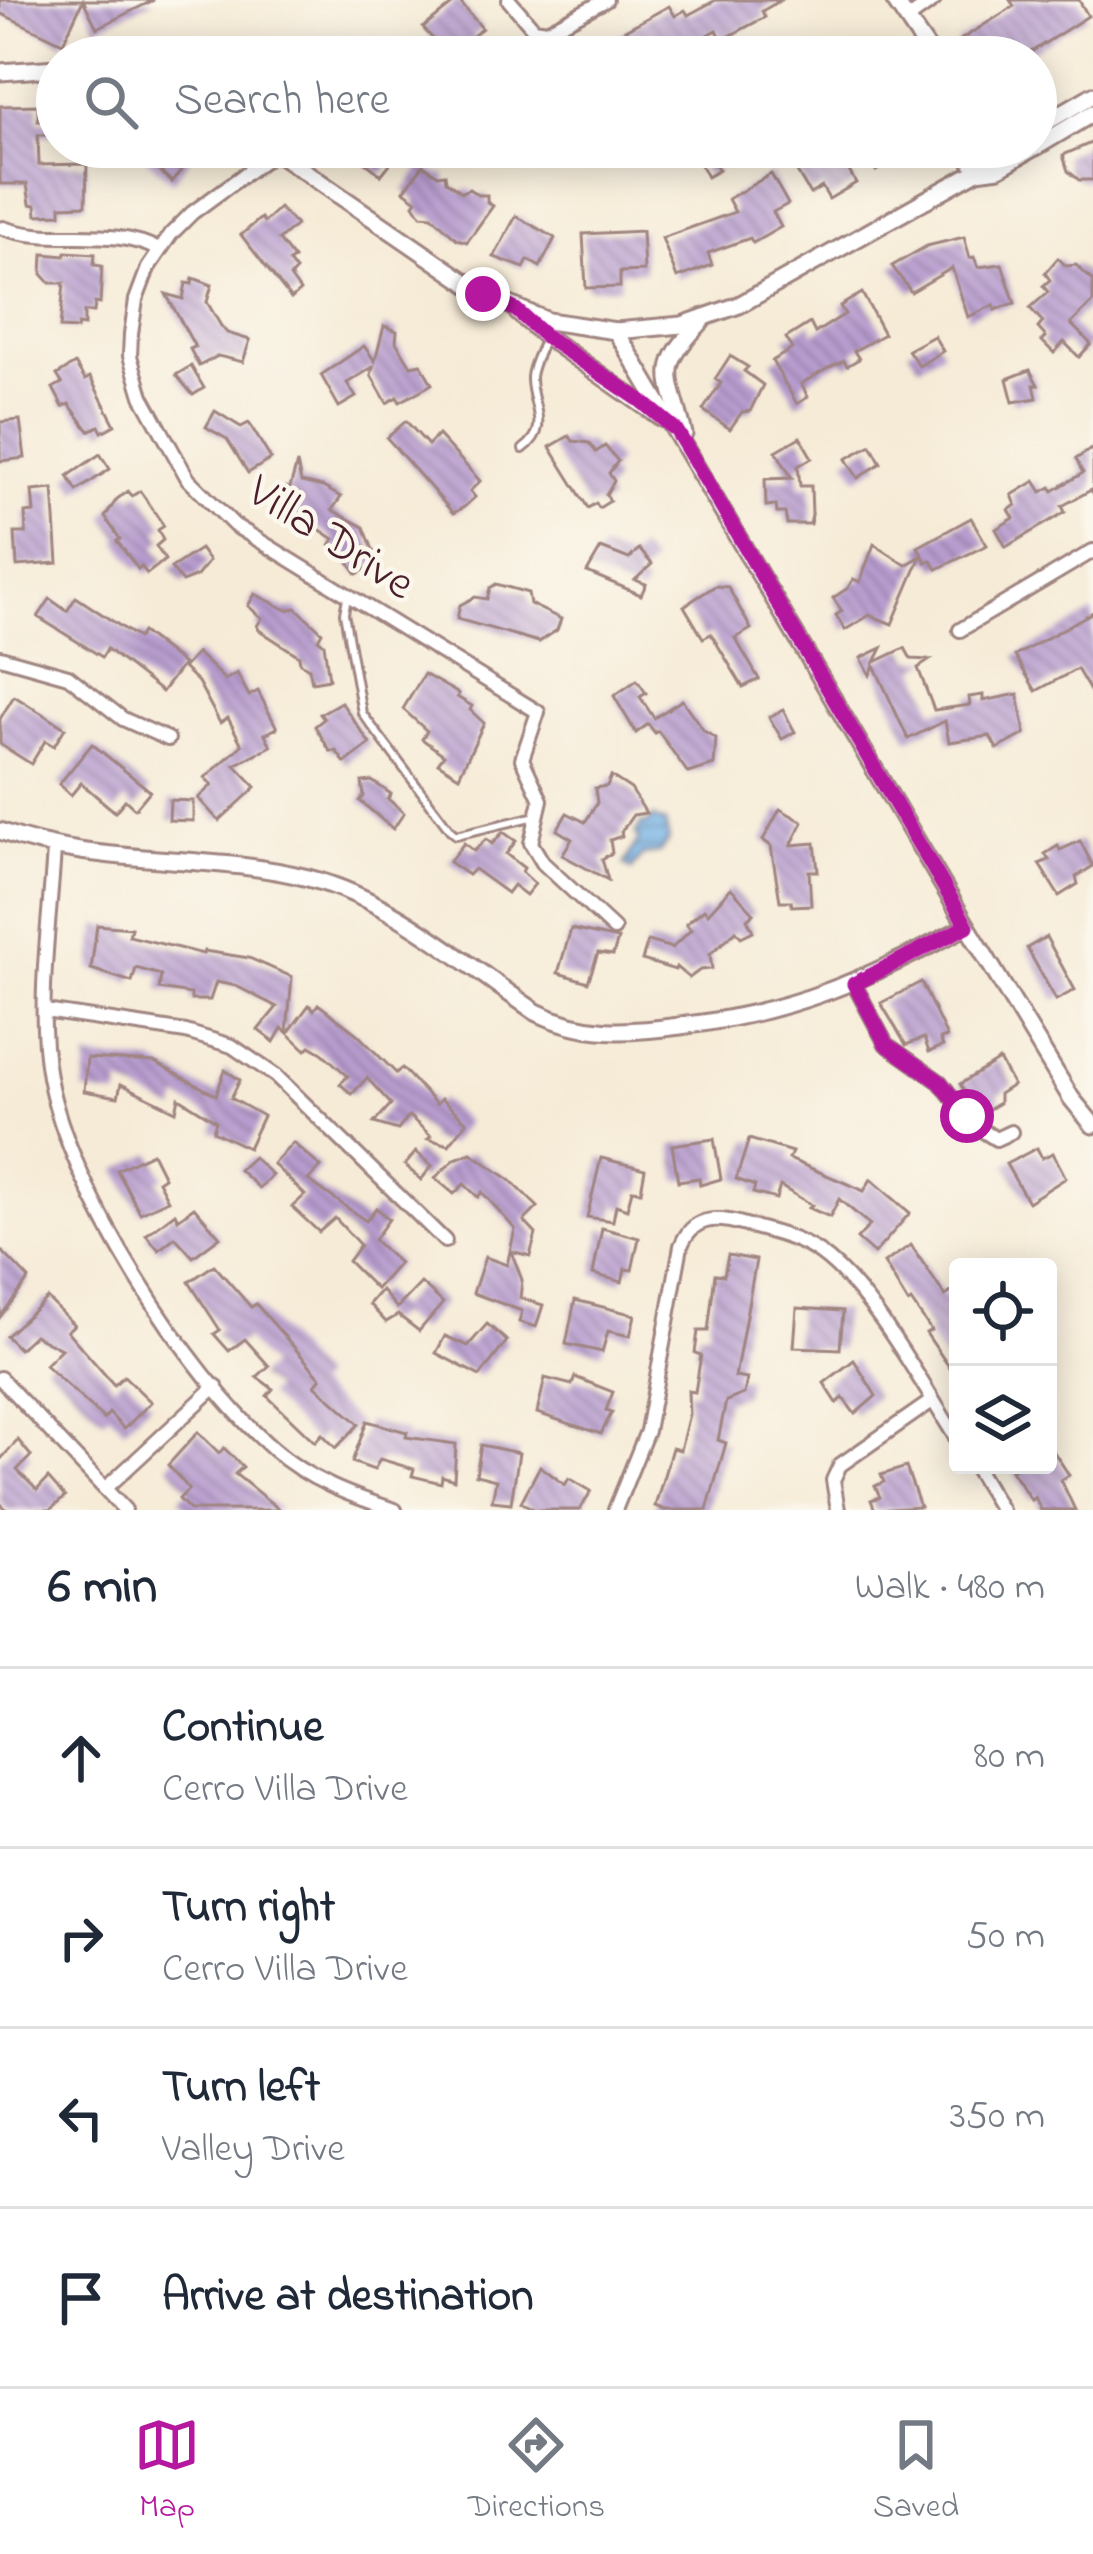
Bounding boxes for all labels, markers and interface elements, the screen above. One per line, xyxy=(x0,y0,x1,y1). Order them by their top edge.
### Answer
search box xyxy=(36,36,1057,168)
icon: search xyxy=(78,69,144,135)
text: Search here xyxy=(174,69,390,135)
route end xyxy=(456,267,510,321)
street label: Villa Drive xyxy=(231,458,428,620)
route start xyxy=(940,1089,994,1143)
map controls xyxy=(949,1258,1057,1474)
button: locate xyxy=(949,1258,1057,1366)
button: layers xyxy=(949,1366,1057,1474)
text: 6 min xyxy=(48,1551,157,1626)
text: Walk · 480 m xyxy=(855,1560,1045,1617)
text: Continue xyxy=(162,1696,323,1762)
icon: ahead xyxy=(48,1725,114,1791)
text: 80 m xyxy=(974,1729,1045,1786)
text: Cerro Villa Drive xyxy=(162,1762,408,1819)
text: Turn right xyxy=(162,1876,335,1942)
icon: right xyxy=(48,1905,114,1971)
text: 50 m xyxy=(966,1909,1045,1966)
text: Cerro Villa Drive xyxy=(162,1942,408,1999)
text: Turn left xyxy=(162,2056,320,2122)
icon: left xyxy=(48,2085,114,2151)
text: 350 m xyxy=(950,2089,1045,2146)
text: Valley Drive xyxy=(162,2122,345,2179)
icon: arrive xyxy=(48,2265,114,2331)
text: Arrive at destination xyxy=(162,2265,533,2331)
tab: Map xyxy=(134,2412,200,2532)
tab: Directions xyxy=(468,2412,605,2532)
tab: Saved xyxy=(873,2412,959,2532)

